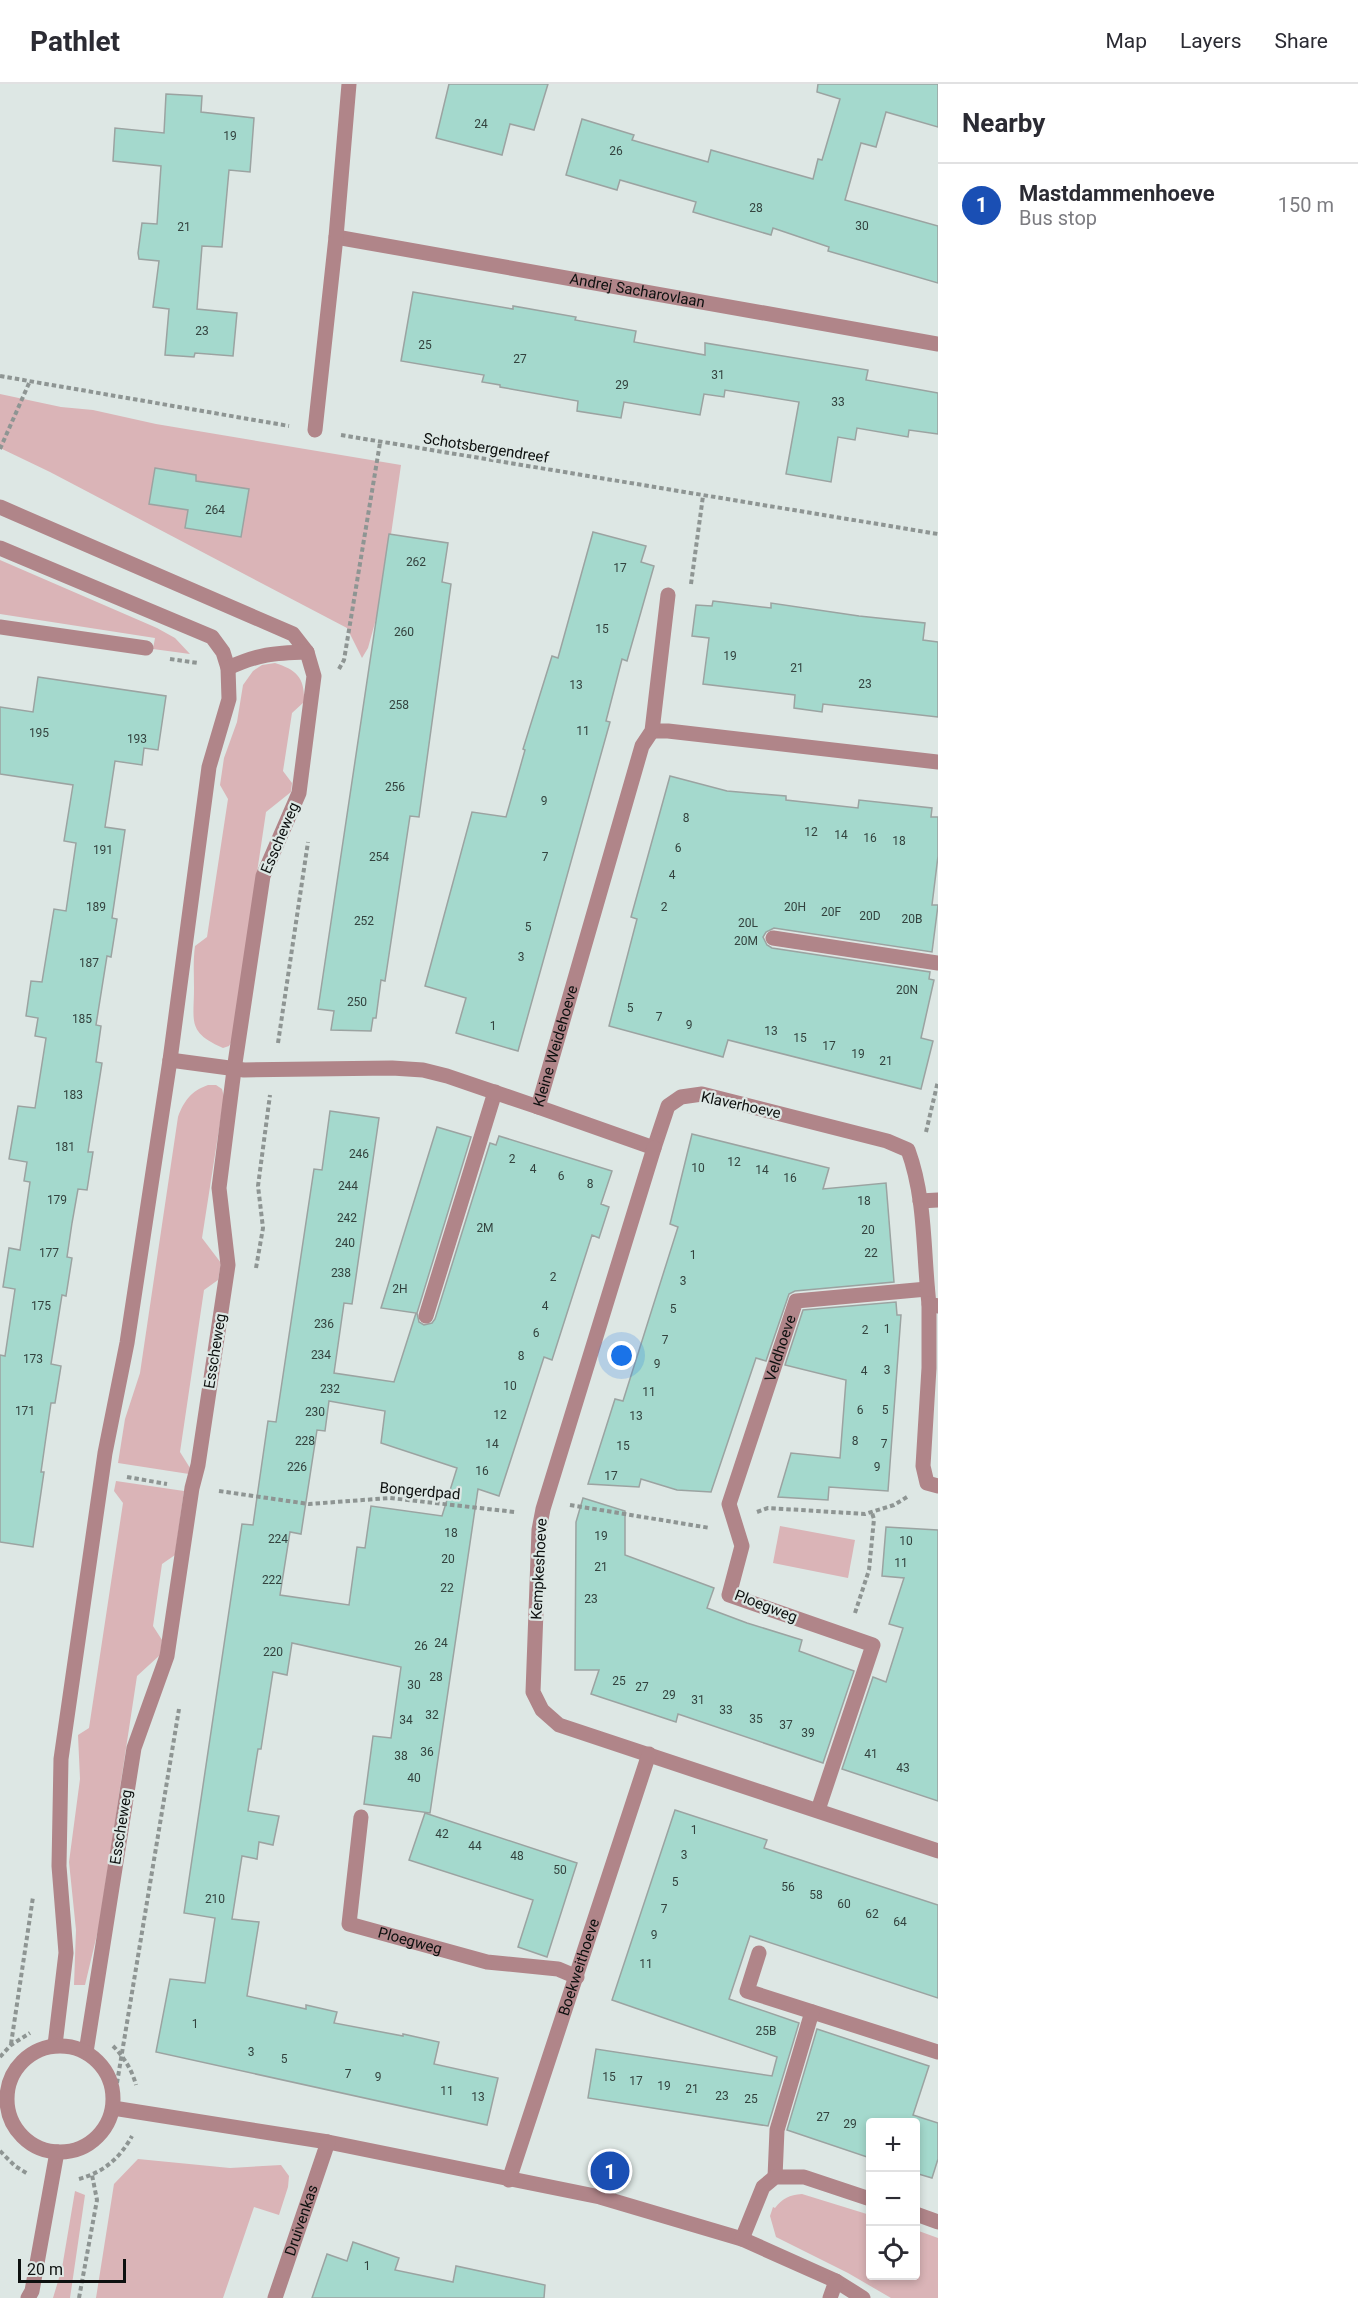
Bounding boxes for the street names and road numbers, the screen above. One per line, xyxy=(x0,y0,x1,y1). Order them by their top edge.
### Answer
street label: Andrej Sacharovlaan xyxy=(568,270,706,311)
street label: Schotsbergendreef xyxy=(422,429,551,467)
street label: Esscheweg xyxy=(257,800,303,876)
street label: Kleine Weidehoeve xyxy=(529,983,582,1109)
street label: Klaverhoeve xyxy=(699,1088,783,1122)
street label: Esscheweg xyxy=(200,1312,230,1390)
street label: Veldhoeve xyxy=(761,1313,800,1384)
street label: Bongerdpad xyxy=(379,1479,461,1503)
street label: Kempkeshoeve xyxy=(527,1518,551,1620)
street label: Ploegweg xyxy=(732,1586,800,1626)
street label: Esscheweg xyxy=(106,1788,136,1866)
street label: Boekweithoeve xyxy=(555,1916,603,2018)
street label: Ploegweg xyxy=(376,1923,444,1958)
street label: Druivenkas xyxy=(281,2183,322,2258)

